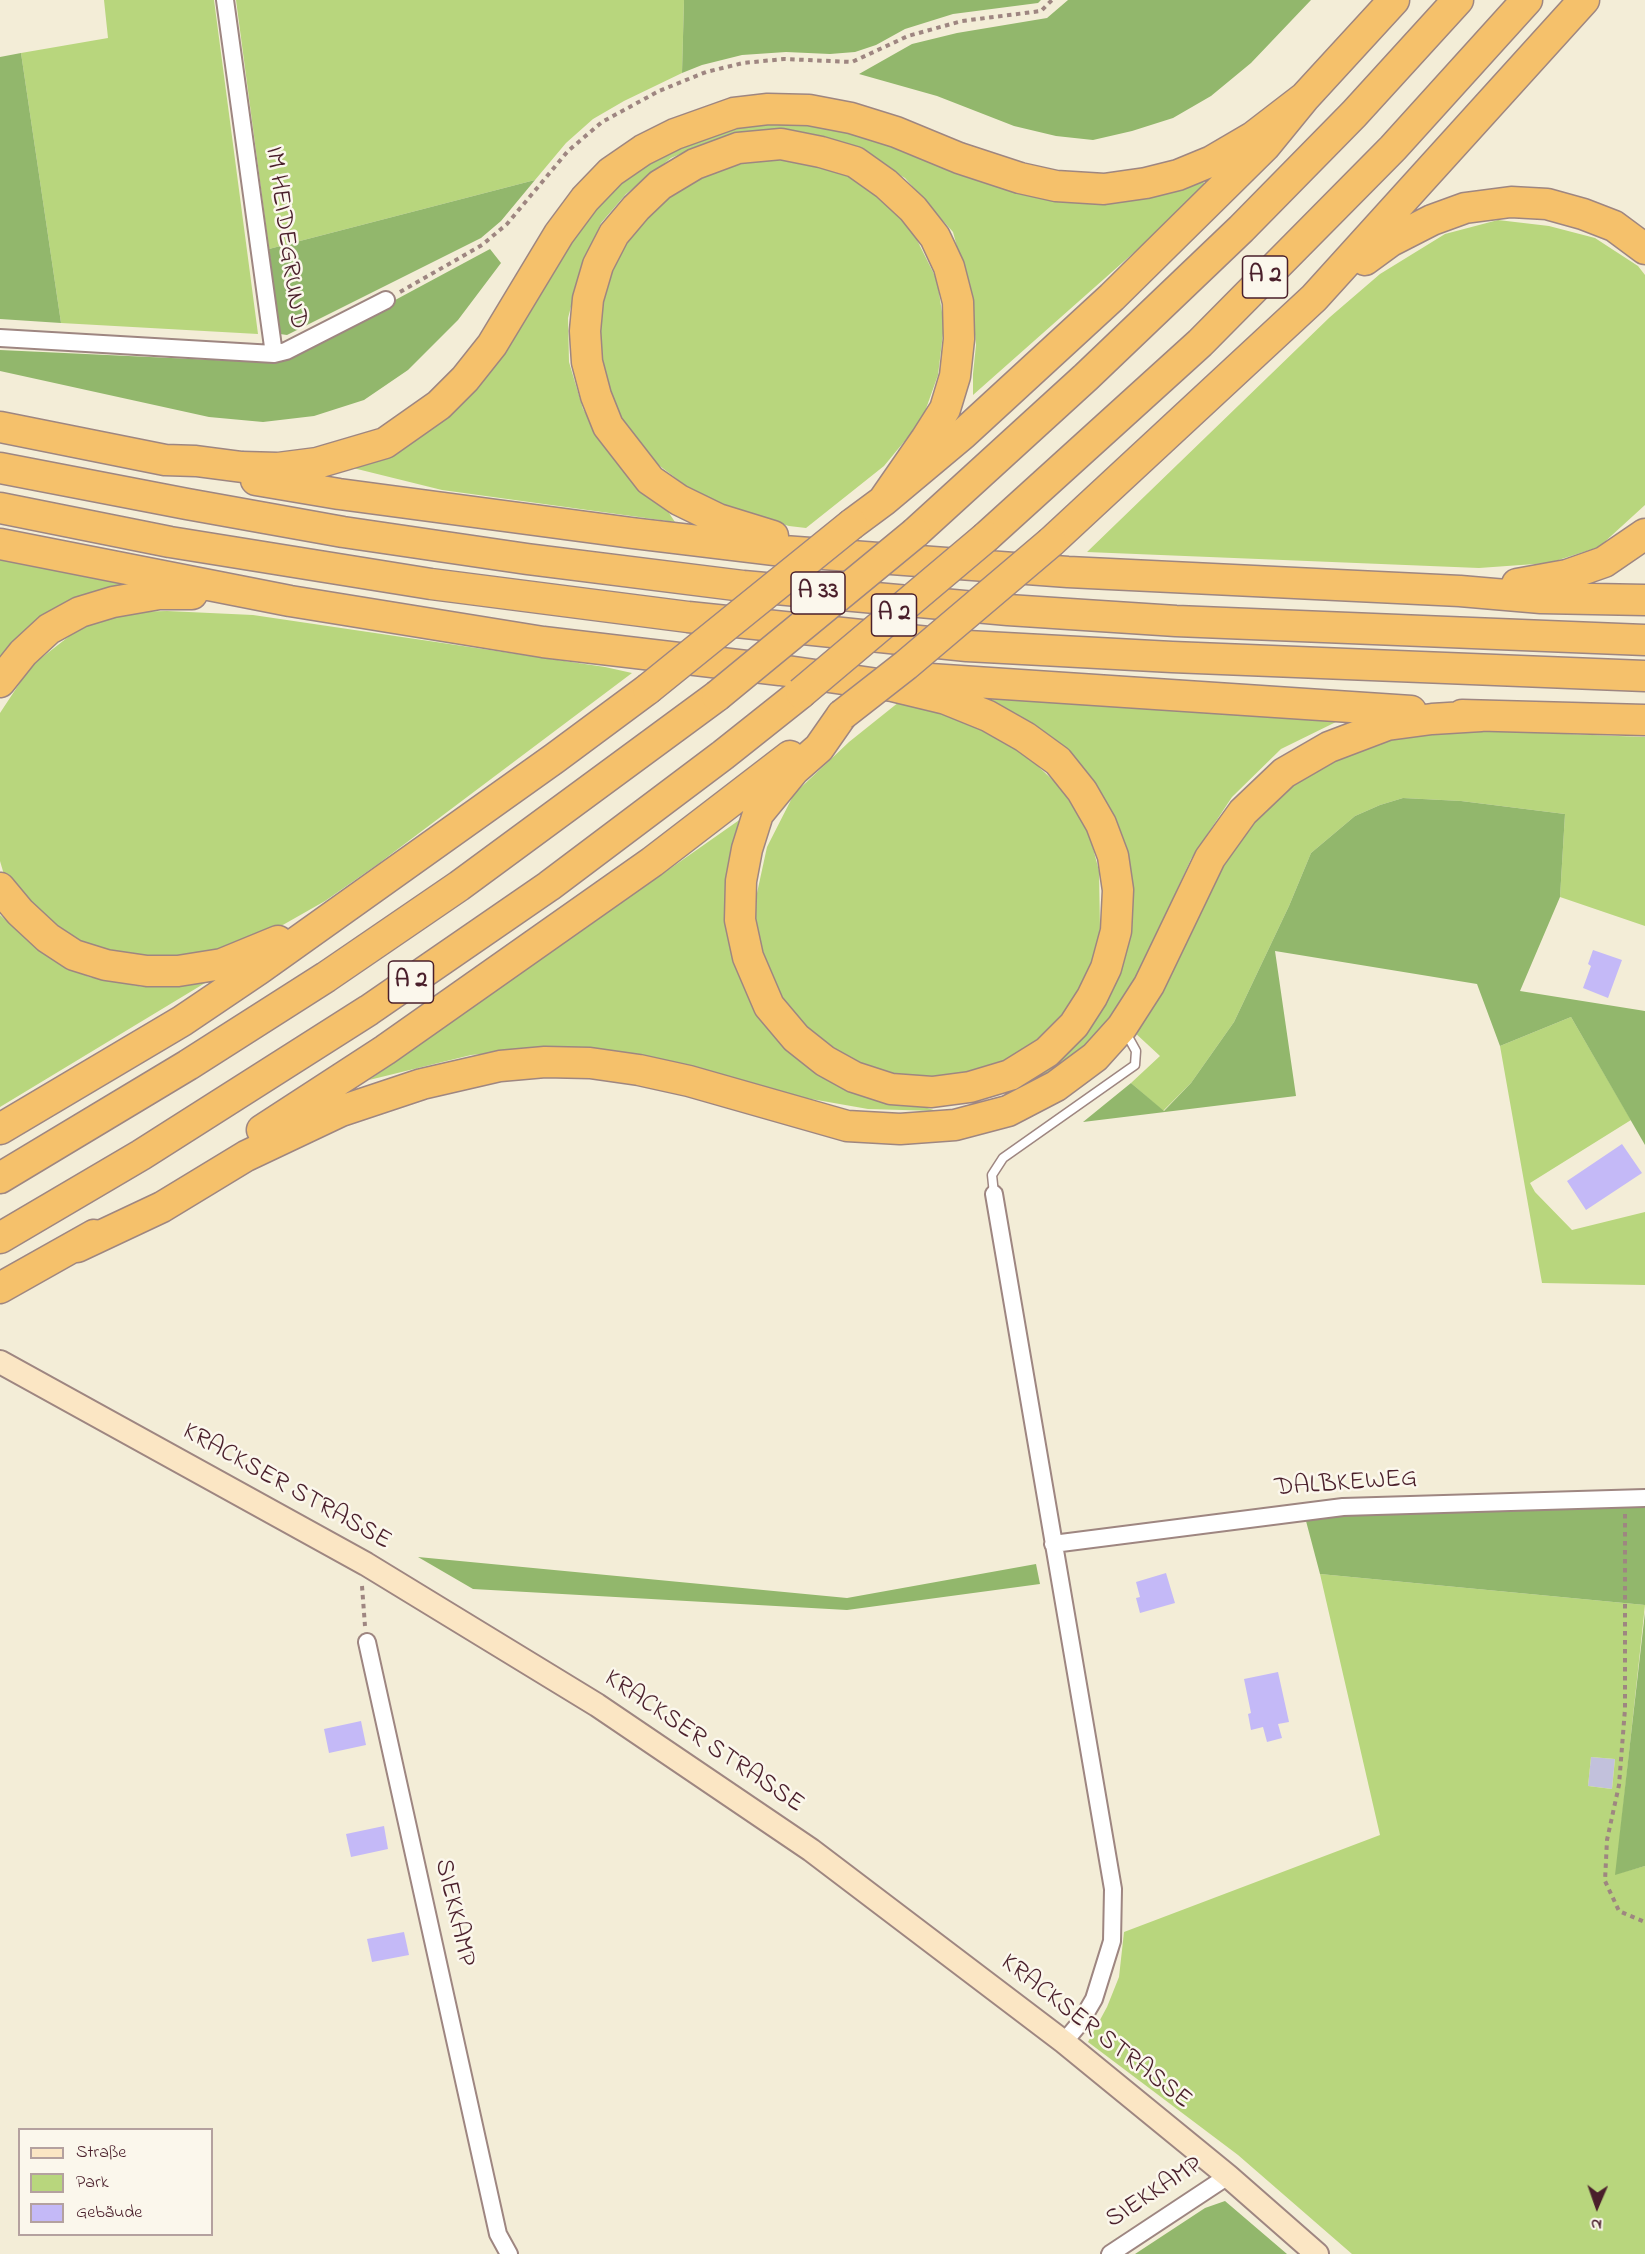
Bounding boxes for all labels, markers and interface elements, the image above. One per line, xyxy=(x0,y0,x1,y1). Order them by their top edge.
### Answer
street label: IM HEIDEGRUND xyxy=(256,145,312,331)
road number: A 2 xyxy=(1242,256,1288,298)
road number: A 33 xyxy=(791,572,845,614)
road number: A 2 xyxy=(872,594,916,636)
road number: A 2 xyxy=(388,961,434,1003)
street label: KRACKSER STRASSE xyxy=(176,1418,396,1558)
street label: DALBKEWEG xyxy=(1274,1464,1418,1506)
street label: KRACKSER STRASSE xyxy=(597,1665,809,1821)
street label: SIEKKAMP xyxy=(426,1856,480,1970)
street label: KRACKSER STRASSE xyxy=(993,1949,1197,2117)
legend xyxy=(18,2128,213,2236)
text: Straße xyxy=(76,2140,126,2166)
street label: SIEKKAMP xyxy=(1101,2151,1209,2237)
text: Park xyxy=(76,2170,109,2196)
north arrow xyxy=(1567,2176,1627,2236)
text: Gebäude xyxy=(76,2200,142,2226)
text: N xyxy=(1591,2212,1602,2236)

